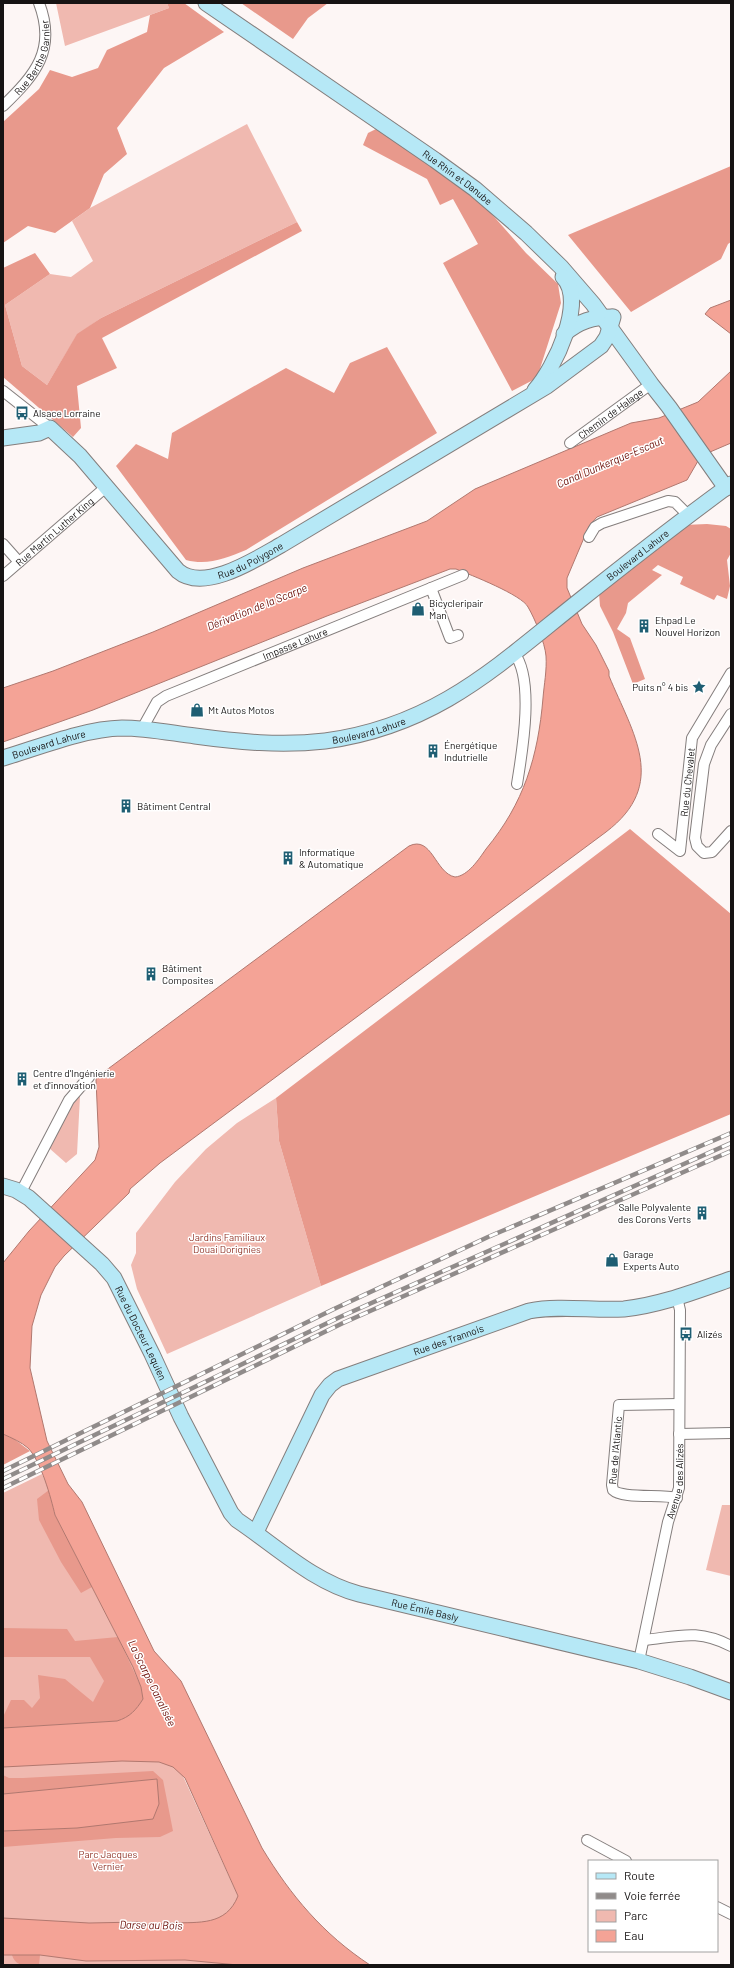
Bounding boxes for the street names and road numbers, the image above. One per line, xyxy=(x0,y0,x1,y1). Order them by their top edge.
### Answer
street label: Rue Berthe Garnier xyxy=(11,19,51,97)
street label: Rue Rhin et Danube xyxy=(420,147,495,207)
street label: Chemin de Halage xyxy=(576,386,645,441)
street label: Rue Martin Luther King xyxy=(13,495,96,568)
street label: Boulevard Lahure xyxy=(604,527,671,583)
street label: Rue du Polygone xyxy=(216,539,285,581)
street label: Impasse Lahure xyxy=(261,625,329,662)
street label: Boulevard Lahure xyxy=(331,714,407,746)
street label: Boulevard Lahure xyxy=(10,727,87,761)
street label: Rue du Chevalet xyxy=(678,747,697,817)
street label: Rue du Docteur Lequien xyxy=(113,1284,169,1382)
street label: Rue des Trannois xyxy=(412,1322,485,1358)
street label: Rue de l'Atlantic xyxy=(606,1416,624,1485)
street label: Avenue des Alizés xyxy=(663,1443,685,1520)
street label: Rue Émile Basly xyxy=(390,1596,460,1624)

